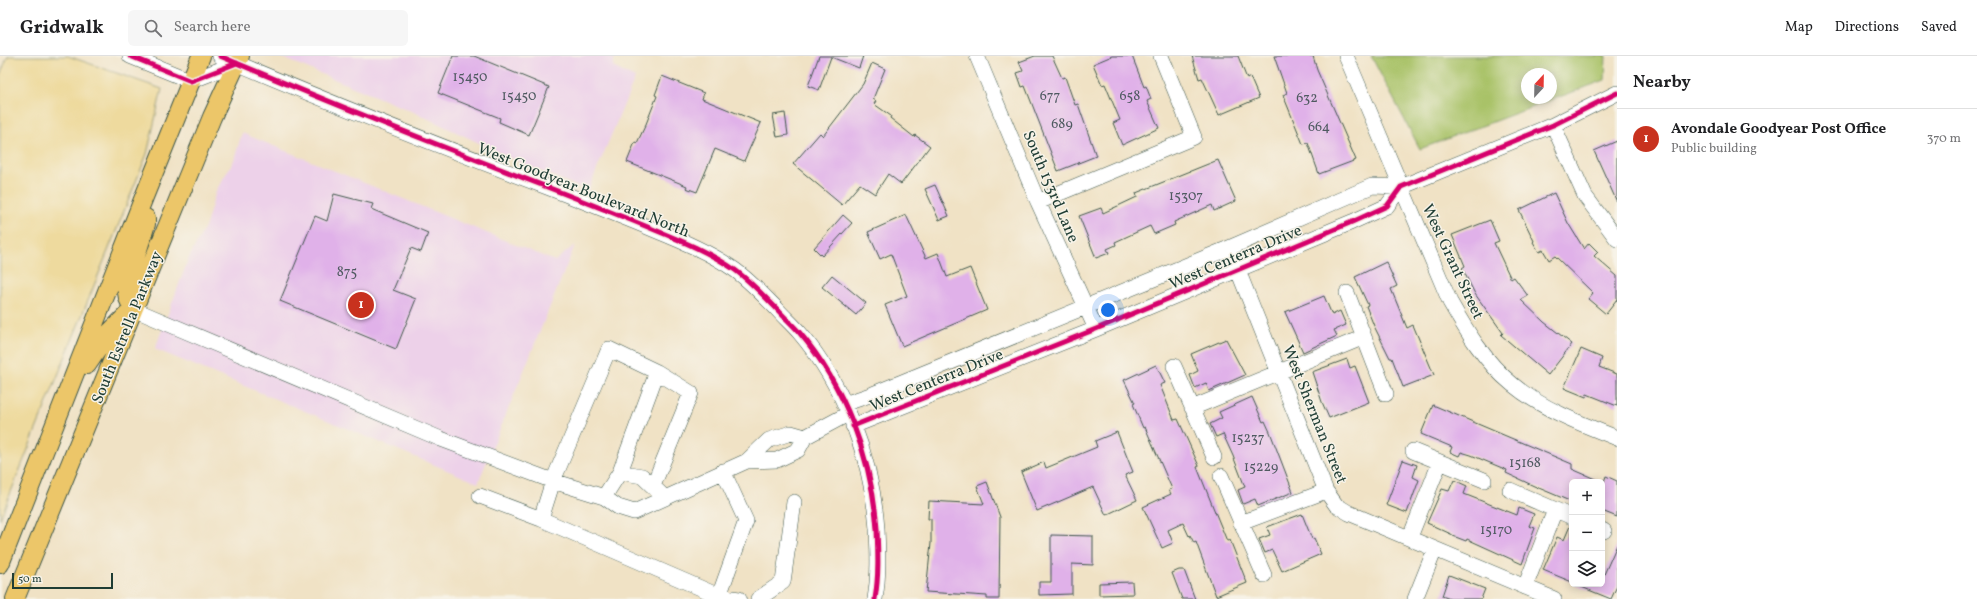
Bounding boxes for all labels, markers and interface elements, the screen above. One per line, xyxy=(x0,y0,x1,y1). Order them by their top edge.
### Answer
search box xyxy=(128,10,408,46)
text: Gridwalk xyxy=(20,15,104,41)
icon: search xyxy=(142,17,164,39)
text: Search here xyxy=(174,17,251,38)
text: Map xyxy=(1785,18,1813,37)
text: Directions xyxy=(1835,18,1899,37)
text: Saved xyxy=(1921,18,1957,37)
house number: 15450 xyxy=(453,68,487,87)
north arrow xyxy=(1521,68,1557,104)
text: Nearby xyxy=(1633,71,1691,94)
house number: 15450 xyxy=(502,87,536,106)
house number: 677 xyxy=(1040,87,1061,106)
house number: 658 xyxy=(1120,87,1140,106)
house number: 632 xyxy=(1296,89,1318,108)
house number: 689 xyxy=(1051,115,1073,134)
house number: 664 xyxy=(1308,118,1330,137)
text: Avondale Goodyear Post Office xyxy=(1671,119,1886,140)
street label: South 153rd Lane xyxy=(1017,127,1084,246)
text: 1 xyxy=(1643,130,1649,148)
text: 370 m xyxy=(1927,130,1961,148)
street label: West Goodyear Boulevard North xyxy=(474,138,693,244)
text: Public building xyxy=(1671,140,1757,158)
house number: 15307 xyxy=(1169,187,1203,206)
street label: West Grant Street xyxy=(1416,201,1489,323)
street label: West Centerra Drive xyxy=(1166,220,1306,296)
street label: South Estrella Parkway xyxy=(87,248,169,407)
house number: 875 xyxy=(337,263,357,282)
pin: 1 xyxy=(348,290,374,320)
your location xyxy=(1098,300,1118,320)
street label: West Sherman Street xyxy=(1276,342,1352,488)
street label: West Centerra Drive xyxy=(867,344,1007,418)
house number: 15237 xyxy=(1231,429,1265,448)
house number: 15168 xyxy=(1509,454,1541,473)
house number: 15229 xyxy=(1244,458,1278,477)
map controls xyxy=(1569,479,1605,587)
button: + xyxy=(1569,479,1605,515)
button: − xyxy=(1569,515,1605,551)
house number: 15170 xyxy=(1480,521,1512,540)
button: layers xyxy=(1569,551,1605,587)
scale bar xyxy=(12,571,113,590)
text: 50 m xyxy=(18,572,42,587)

